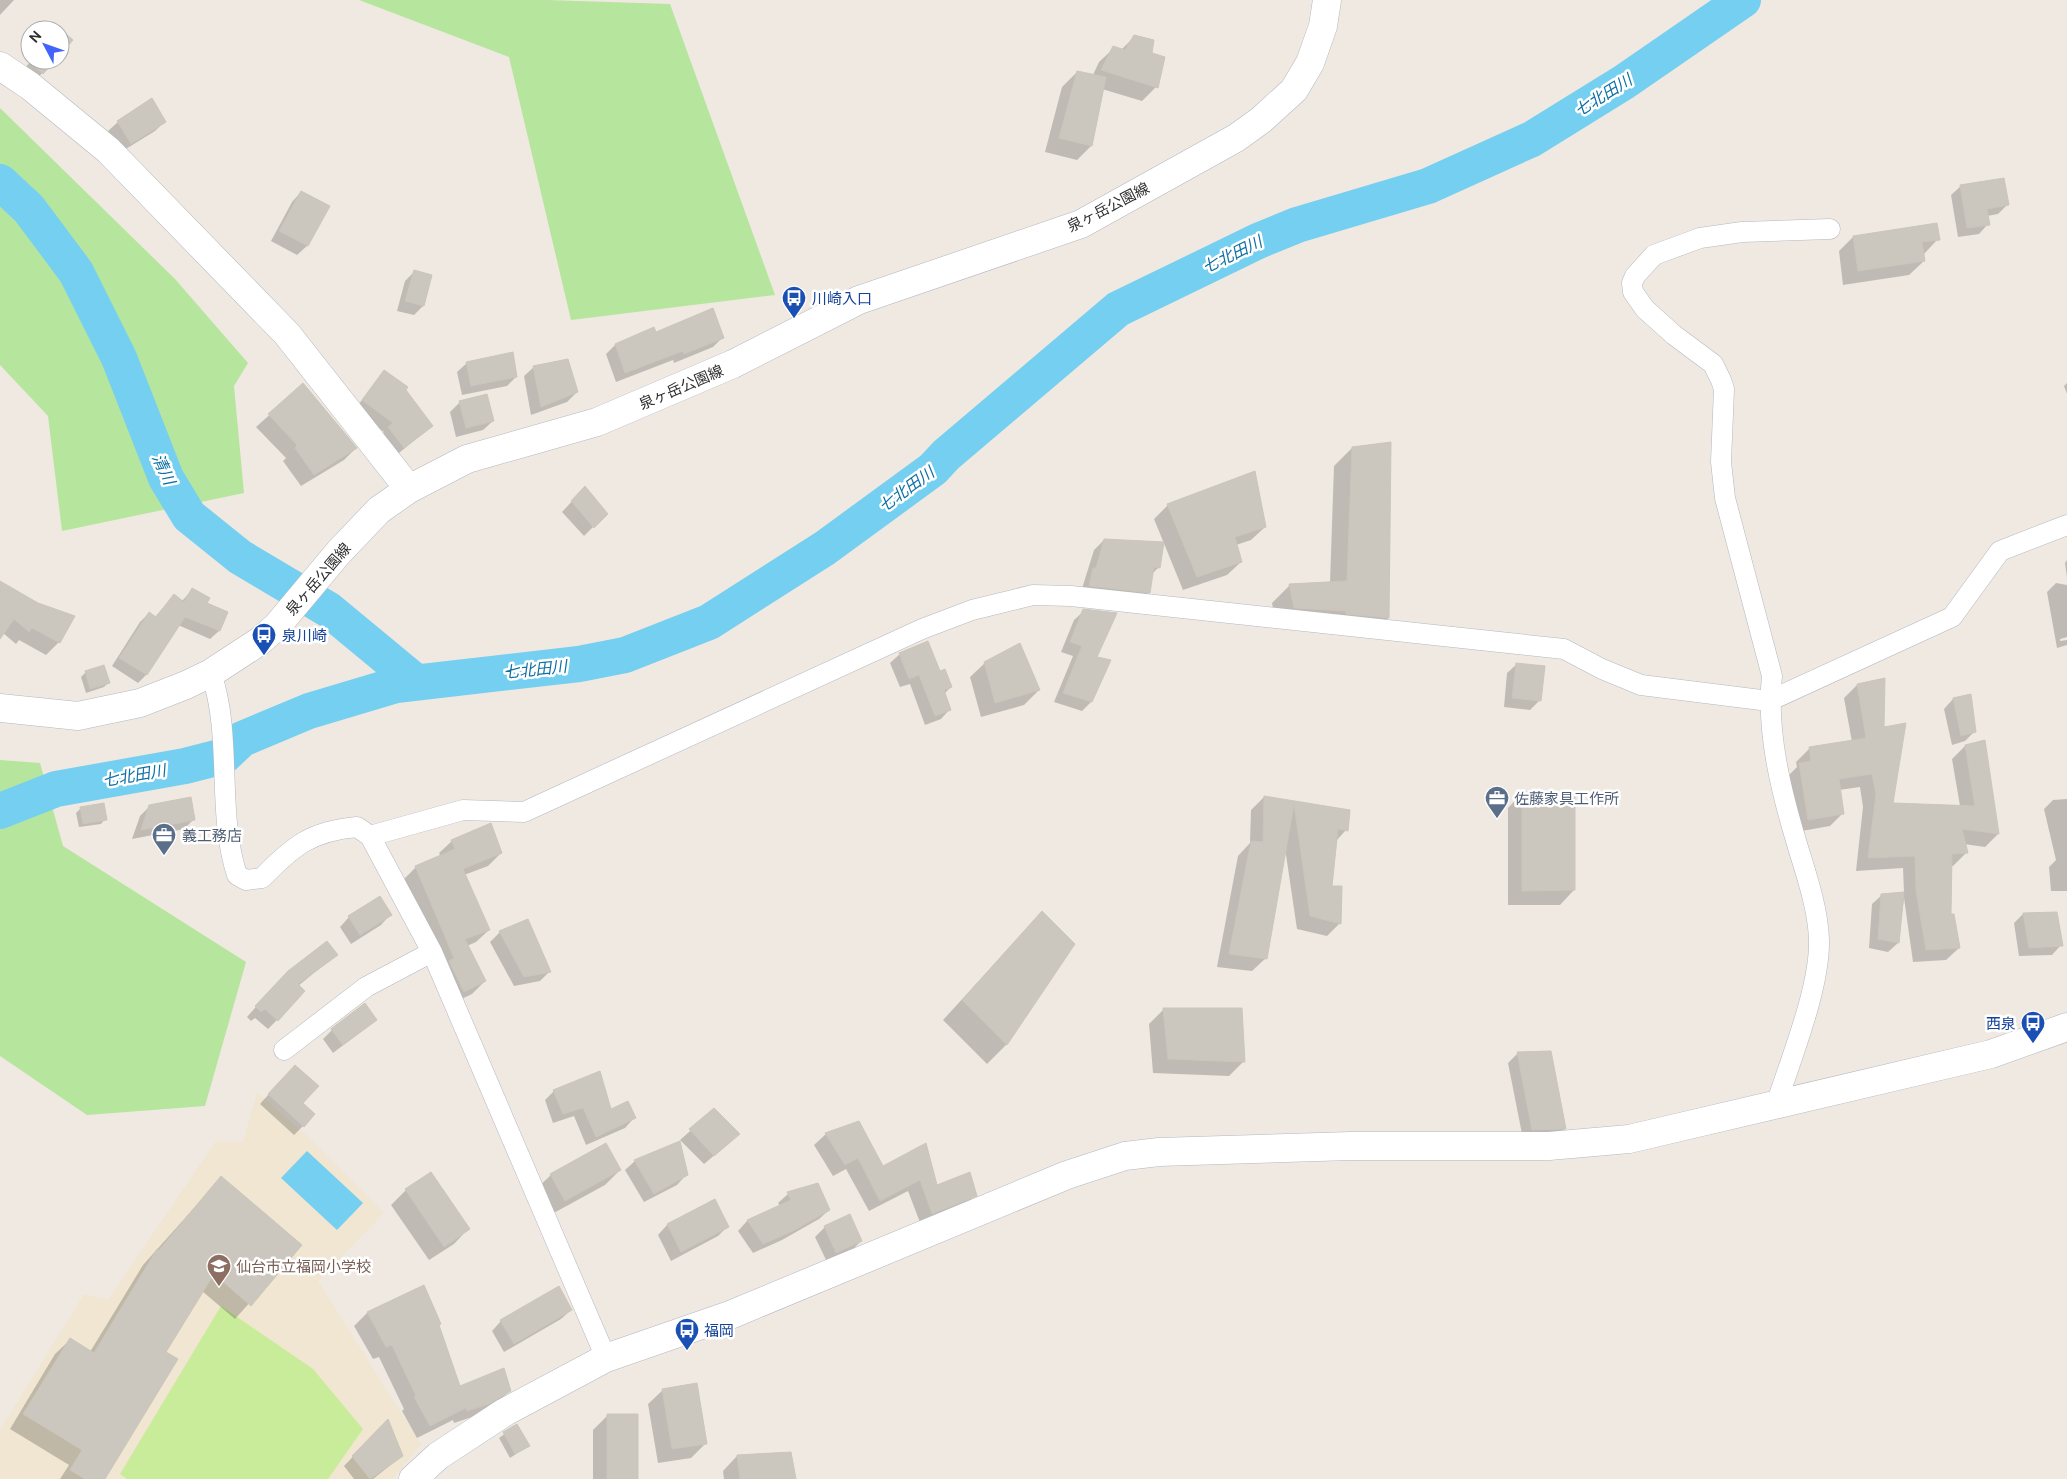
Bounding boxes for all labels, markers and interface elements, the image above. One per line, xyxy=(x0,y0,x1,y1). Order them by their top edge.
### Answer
north arrow xyxy=(20,20,70,70)
text: N xyxy=(26,27,45,46)
water label: 七北田川 xyxy=(1571,69,1637,120)
street label: 泉ヶ岳公園線 xyxy=(1064,179,1152,235)
water label: 七北田川 xyxy=(1199,231,1266,276)
bus stop icon: 川崎入口 xyxy=(781,285,807,319)
place label: 川崎入口 xyxy=(812,290,872,307)
street label: 泉ヶ岳公園線 xyxy=(636,362,726,412)
water label: 清川 xyxy=(149,451,180,489)
water label: 七北田川 xyxy=(875,462,939,515)
street label: 泉ヶ岳公園線 xyxy=(282,539,354,619)
bus stop icon: 泉川崎 xyxy=(251,622,277,656)
place label: 泉川崎 xyxy=(282,627,327,644)
water label: 七北田川 xyxy=(502,656,570,681)
water label: 七北田川 xyxy=(101,760,169,789)
office icon: 佐藤家具工作所 xyxy=(1484,785,1510,819)
place label: 佐藤家具工作所 xyxy=(1514,790,1619,807)
office icon: 義工務店 xyxy=(151,822,177,856)
place label: 義工務店 xyxy=(182,827,242,844)
bus stop icon: 西泉 xyxy=(2020,1010,2046,1044)
place label: 西泉 xyxy=(1986,1015,2016,1032)
school or university icon: 仙台市立福岡小学校 xyxy=(206,1253,232,1287)
place label: 仙台市立福岡小学校 xyxy=(236,1258,371,1275)
bus stop icon: 福岡 xyxy=(674,1317,700,1351)
place label: 福岡 xyxy=(704,1322,734,1339)

